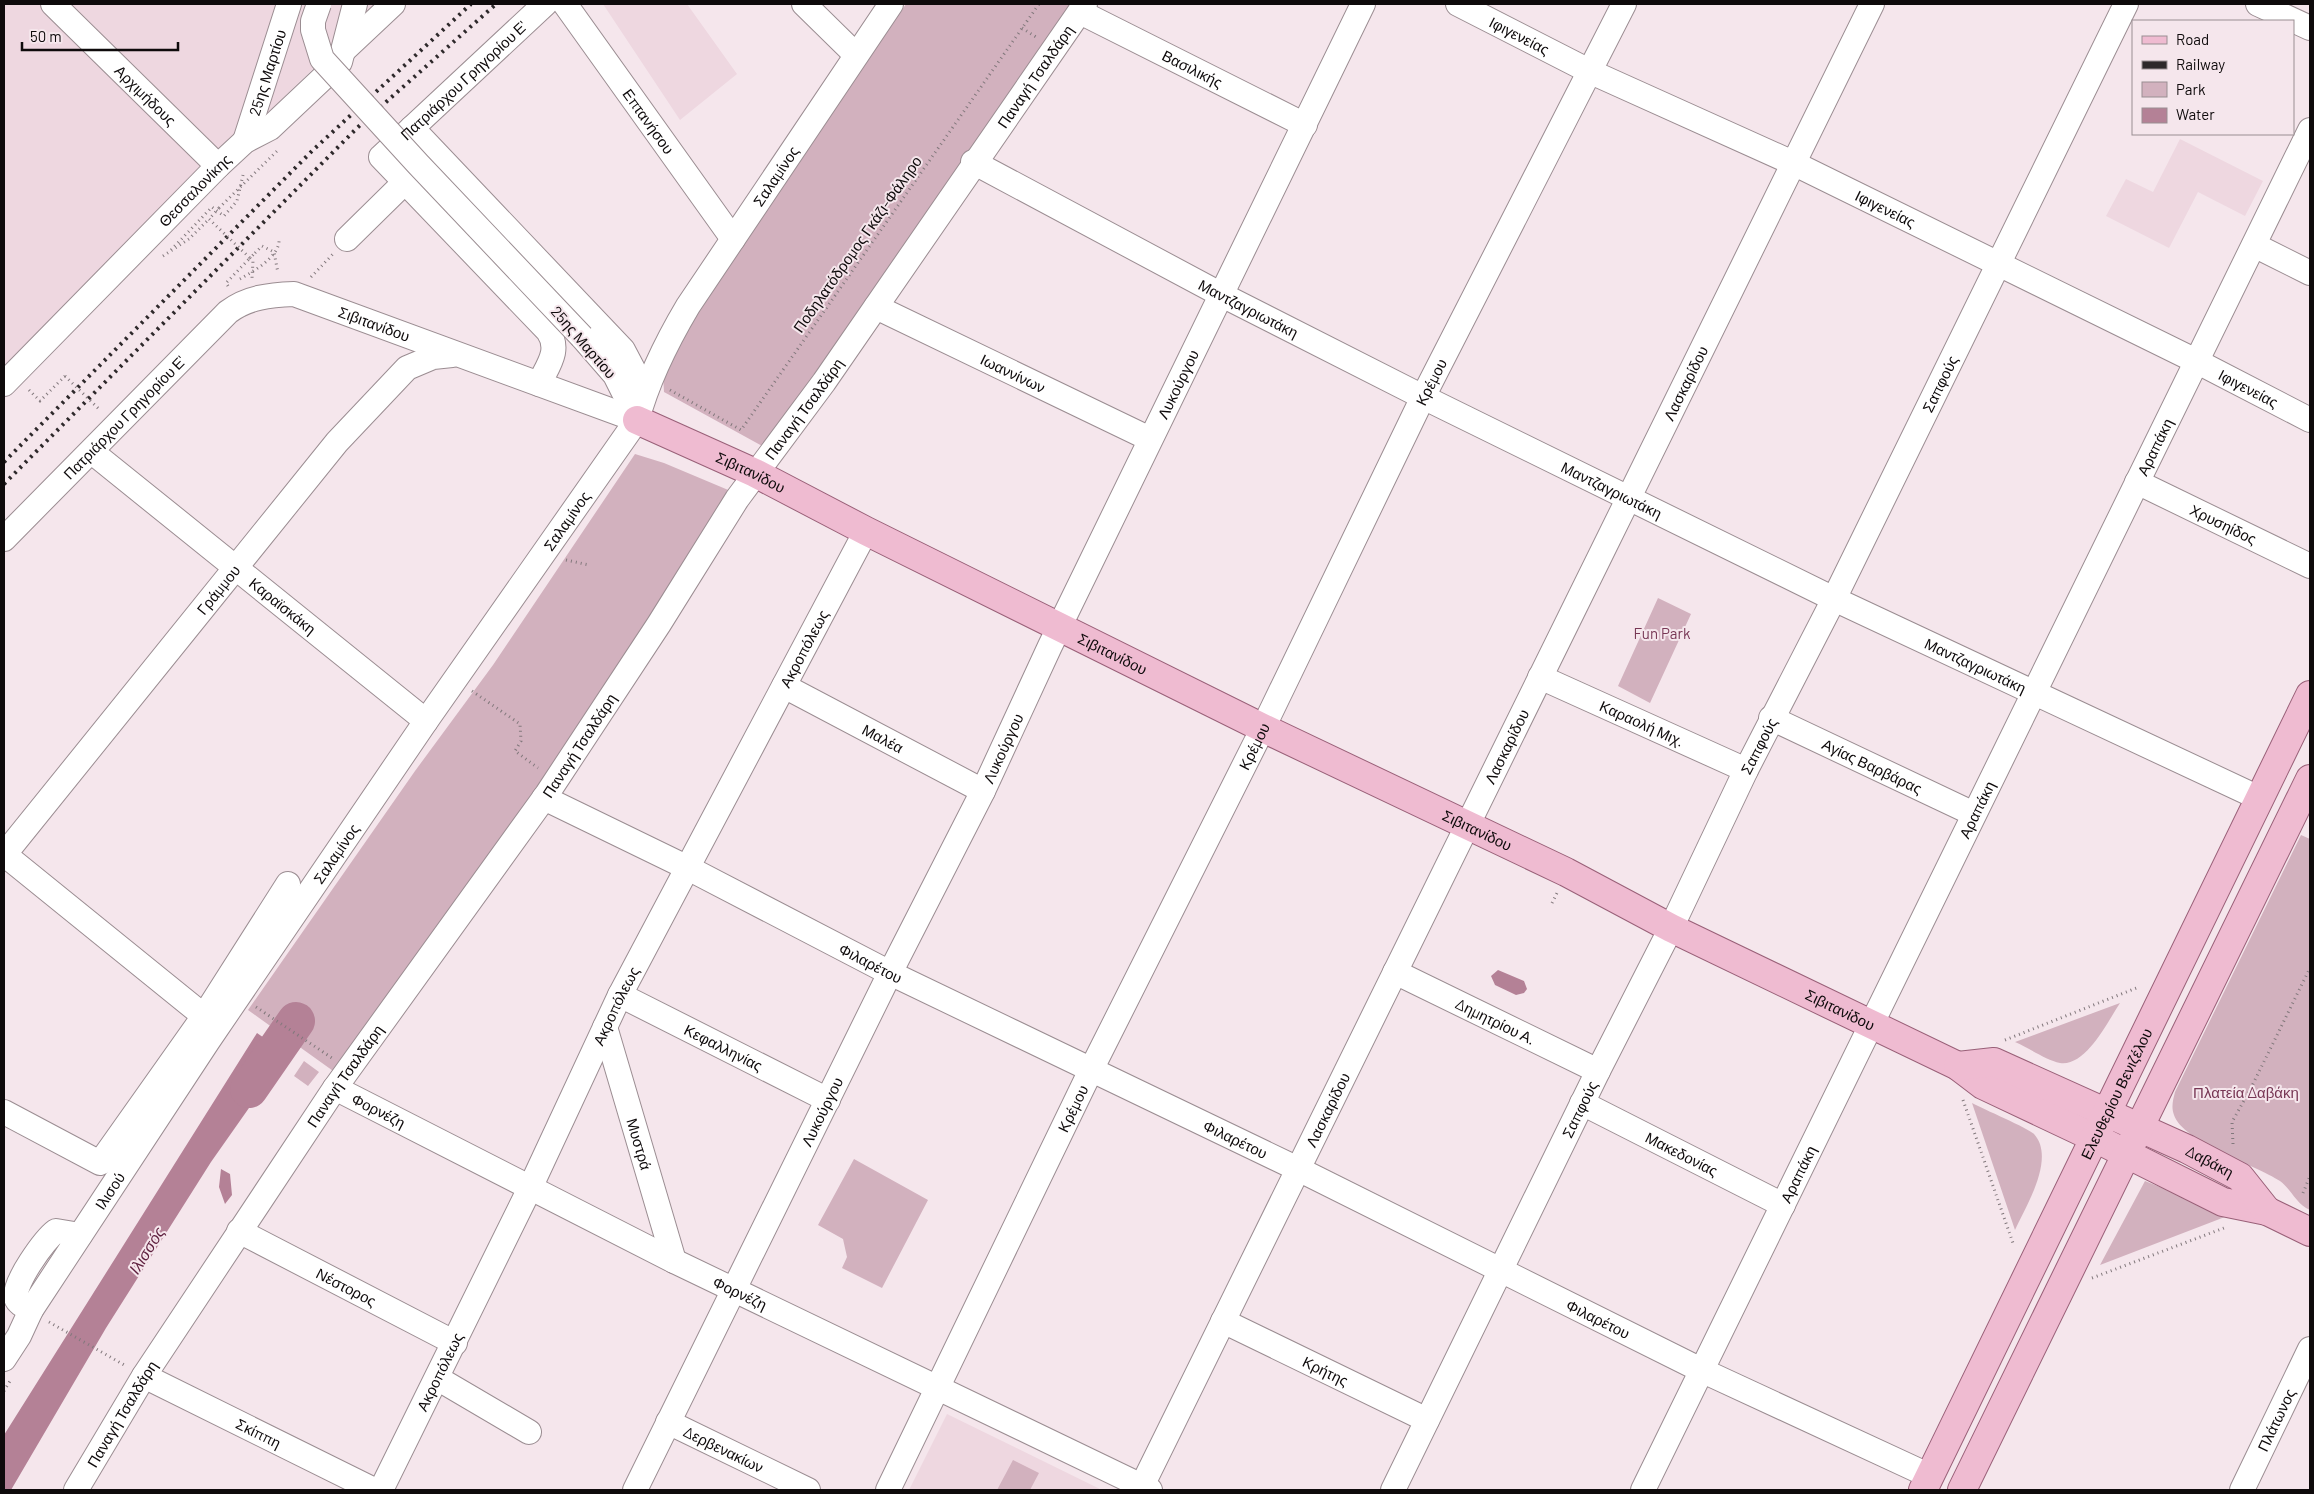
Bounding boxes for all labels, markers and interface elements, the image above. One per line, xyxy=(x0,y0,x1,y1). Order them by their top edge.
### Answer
street label: Ιφιγενείας xyxy=(1486,13,1552,58)
street label: Πατριάρχου Γρηγορίου Ε' xyxy=(396,17,530,143)
scale bar xyxy=(22,20,179,52)
legend xyxy=(2132,20,2294,135)
street label: Παναγή Τσαλδάρη xyxy=(993,21,1077,131)
text: 50 m xyxy=(30,27,62,45)
street label: 25ης Μαρτίου xyxy=(245,27,289,118)
text: Road xyxy=(2176,30,2209,48)
street label: Βασιλικής xyxy=(1159,46,1226,91)
text: Railway xyxy=(2176,55,2225,73)
street label: Αρχιμήδους xyxy=(111,61,180,129)
text: Park xyxy=(2176,80,2206,98)
street label: Επτανήσου xyxy=(619,85,678,157)
text: Water xyxy=(2176,105,2215,123)
street label: Σαλαμίνος xyxy=(749,142,802,209)
street label: Θεσσαλονίκης xyxy=(155,150,234,230)
street label: Ποδηλατόδρομος Γκάζι-Φάληρο xyxy=(789,152,925,336)
street label: Ιφιγενείας xyxy=(1852,186,1919,231)
street label: Μαντζαγριωτάκη xyxy=(1196,275,1302,341)
street label: Σιβιτανίδου xyxy=(336,302,412,345)
street label: 25ης Μαρτίου xyxy=(548,302,620,382)
street label: Λασκαρίδου xyxy=(1659,343,1711,423)
street label: Λυκούργου xyxy=(1153,347,1202,422)
street label: Ιωαννίνων xyxy=(978,350,1048,396)
street label: Πατριάρχου Γρηγορίου Ε' xyxy=(59,352,189,483)
street label: Σαπφούς xyxy=(1918,352,1961,415)
street label: Παναγή Τσαλδάρη xyxy=(761,355,847,463)
street label: Κρέμου xyxy=(1411,355,1450,408)
street label: Ιφιγενείας xyxy=(2216,365,2281,411)
street label: Αραπάκη xyxy=(2133,415,2176,478)
street label: Σιβιτανίδου xyxy=(713,448,788,496)
street label: Μαντζαγριωτάκη xyxy=(1558,457,1665,522)
street label: Σαλαμίνος xyxy=(539,487,593,554)
street label: Χρυσηίδος xyxy=(2187,500,2260,548)
street label: Γράμμου xyxy=(193,561,243,618)
street label: Καραϊσκάκη xyxy=(246,574,320,638)
street label: Ακροπόλεως xyxy=(776,607,832,690)
park label: Fun Park xyxy=(1634,624,1691,642)
street label: Σιβιτανίδου xyxy=(1075,629,1150,678)
street label: Μαντζαγριωτάκη xyxy=(1922,634,2029,697)
street label: Παναγή Τσαλδάρη xyxy=(538,690,620,801)
street label: Καραολή Μιχ. xyxy=(1597,696,1687,750)
street label: Λασκαρίδου xyxy=(1480,706,1532,787)
street label: Λυκούργου xyxy=(979,711,1027,786)
street label: Σαπφούς xyxy=(1736,715,1780,777)
street label: Μαλέα xyxy=(859,720,907,757)
street label: Κρέμου xyxy=(1235,720,1273,773)
street label: Αγίας Βαρβάρας xyxy=(1819,735,1925,797)
street label: Αραπάκη xyxy=(1955,778,1998,841)
street label: Σιβιτανίδου xyxy=(1440,806,1515,854)
street label: Σαλαμίνος xyxy=(309,820,362,887)
street label: Φιλαρέτου xyxy=(836,939,905,987)
street label: Ακροπόλεως xyxy=(589,963,642,1048)
street label: Σιβιτανίδου xyxy=(1803,985,1878,1034)
street label: Δημητρίου Α. xyxy=(1453,994,1538,1048)
street label: Κεφαλληνίας xyxy=(681,1020,766,1075)
street label: Παναγή Τσαλδάρη xyxy=(303,1021,387,1130)
street label: Ελευθερίου Βενιζέλου xyxy=(2077,1025,2156,1162)
street label: Λασκαρίδου xyxy=(1301,1069,1353,1150)
street label: Λυκούργου xyxy=(797,1074,846,1149)
street label: Σαπφούς xyxy=(1558,1078,1601,1141)
street label: Κρέμου xyxy=(1054,1082,1091,1135)
park label: Πλατεία Δαβάκη xyxy=(2193,1083,2299,1101)
street label: Φορνέζη xyxy=(349,1089,408,1131)
street label: Μυστρά xyxy=(623,1116,656,1172)
street label: Φιλαρέτου xyxy=(1201,1116,1270,1162)
street label: Μακεδονίας xyxy=(1643,1128,1721,1180)
street label: Δαβάκη xyxy=(2183,1141,2237,1181)
street label: Αραπάκη xyxy=(1776,1142,1820,1206)
street label: Ιλισού xyxy=(91,1169,128,1213)
water label: Ιλισσός xyxy=(124,1223,168,1277)
street label: Νέστορος xyxy=(313,1264,379,1310)
street label: Φορνέζη xyxy=(710,1272,770,1313)
street label: Φιλαρέτου xyxy=(1564,1295,1633,1342)
street label: Ακροπόλεως xyxy=(412,1329,466,1414)
street label: Κρήτης xyxy=(1300,1352,1351,1389)
street label: Παναγή Τσαλδάρη xyxy=(83,1357,161,1470)
street label: Πλάτωνος xyxy=(2253,1386,2299,1454)
street label: Σκίππη xyxy=(233,1414,284,1452)
street label: Δερβενακίων xyxy=(681,1422,767,1476)

